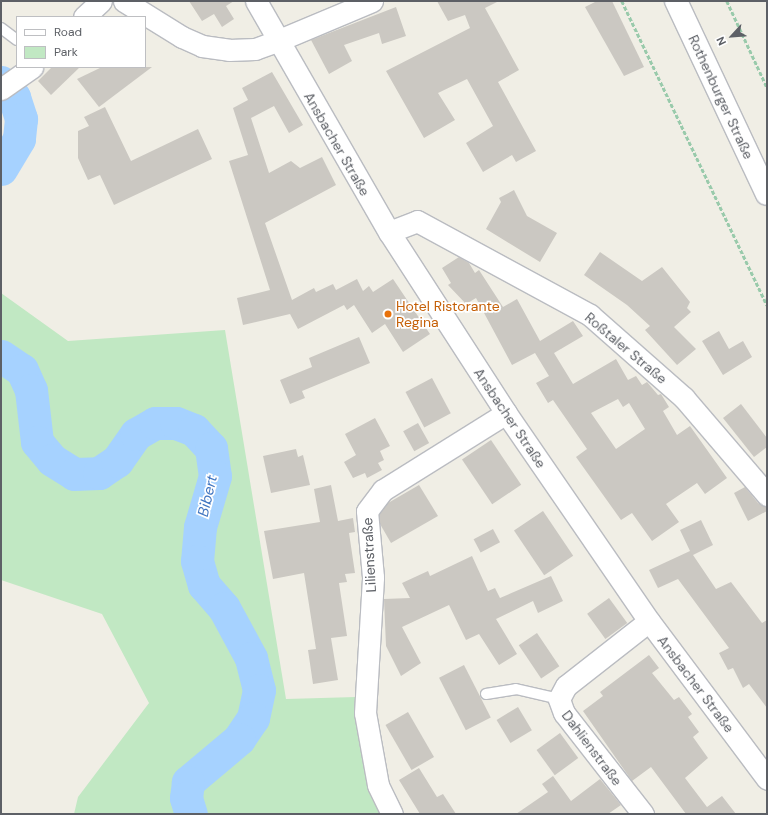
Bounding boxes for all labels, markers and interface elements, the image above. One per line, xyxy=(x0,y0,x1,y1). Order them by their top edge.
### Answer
legend xyxy=(16,16,146,68)
north arrow xyxy=(712,16,752,56)
text: Road xyxy=(54,24,82,40)
street label: Rothenburger Straße xyxy=(685,32,757,162)
text: N xyxy=(713,35,729,48)
text: Park xyxy=(54,44,78,60)
street label: Ansbacher Straße xyxy=(300,89,374,199)
place label: Hotel Ristorante Regina xyxy=(396,298,500,330)
marker: Hotel Ristorante Regina xyxy=(383,309,393,319)
street label: Roßtaler Straße xyxy=(582,309,670,387)
street label: Ansbacher Straße xyxy=(470,365,550,471)
water label: Bibert xyxy=(195,474,221,518)
street label: Lilienstraße xyxy=(359,517,379,593)
street label: Ansbacher Straße xyxy=(654,632,738,736)
street label: Dahlienstraße xyxy=(558,707,626,789)

